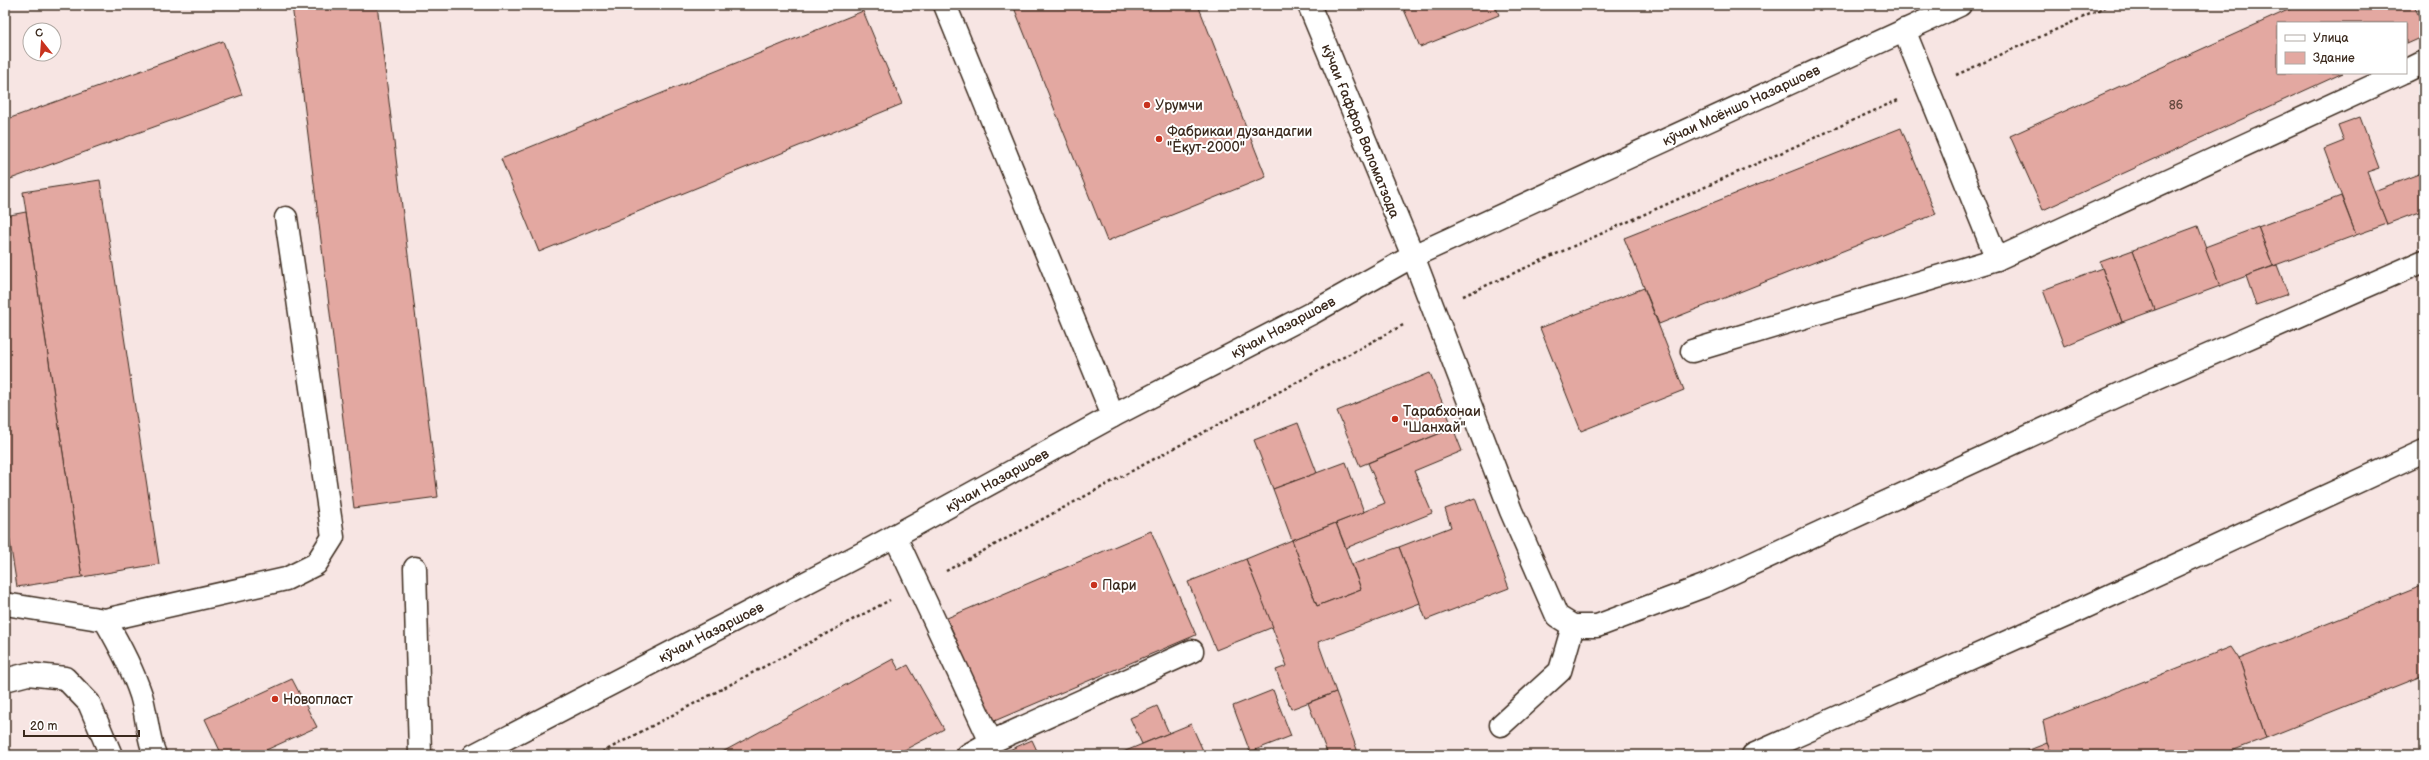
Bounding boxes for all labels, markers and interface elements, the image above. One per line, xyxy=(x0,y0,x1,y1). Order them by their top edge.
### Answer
north arrow xyxy=(22,22,62,62)
legend xyxy=(2277,22,2407,74)
text: С xyxy=(34,25,45,40)
text: Улица xyxy=(2313,31,2349,46)
street label: кӯчаи Ғаффор Валоматзода xyxy=(1318,42,1404,221)
text: Здание xyxy=(2313,51,2355,66)
street label: кӯчаи Моёншо Назаршоев xyxy=(1660,61,1823,150)
place label: Урумчи xyxy=(1155,97,1203,114)
house number: 86 xyxy=(2169,98,2183,113)
marker: Урумчи xyxy=(1142,100,1152,110)
place label: Фабрикаи дузандагии "Ёқут-2000" xyxy=(1167,123,1312,156)
marker: Фабрикаи дузандагии "Ёқут-2000" xyxy=(1154,134,1164,144)
street label: кӯчаи Назаршоев xyxy=(1228,292,1339,362)
place label: Тарабхонаи "Шанхай" xyxy=(1403,403,1481,436)
marker: Тарабхонаи "Шанхай" xyxy=(1390,414,1400,424)
street label: кӯчаи Назаршоев xyxy=(943,445,1052,516)
place label: Пари xyxy=(1102,577,1136,594)
marker: Пари xyxy=(1089,580,1099,590)
street label: кӯчаи Назаршоев xyxy=(656,598,767,666)
place label: Новопласт xyxy=(283,691,354,708)
marker: Новопласт xyxy=(270,694,280,704)
scale bar xyxy=(24,712,139,738)
text: 20 m xyxy=(30,719,57,734)

